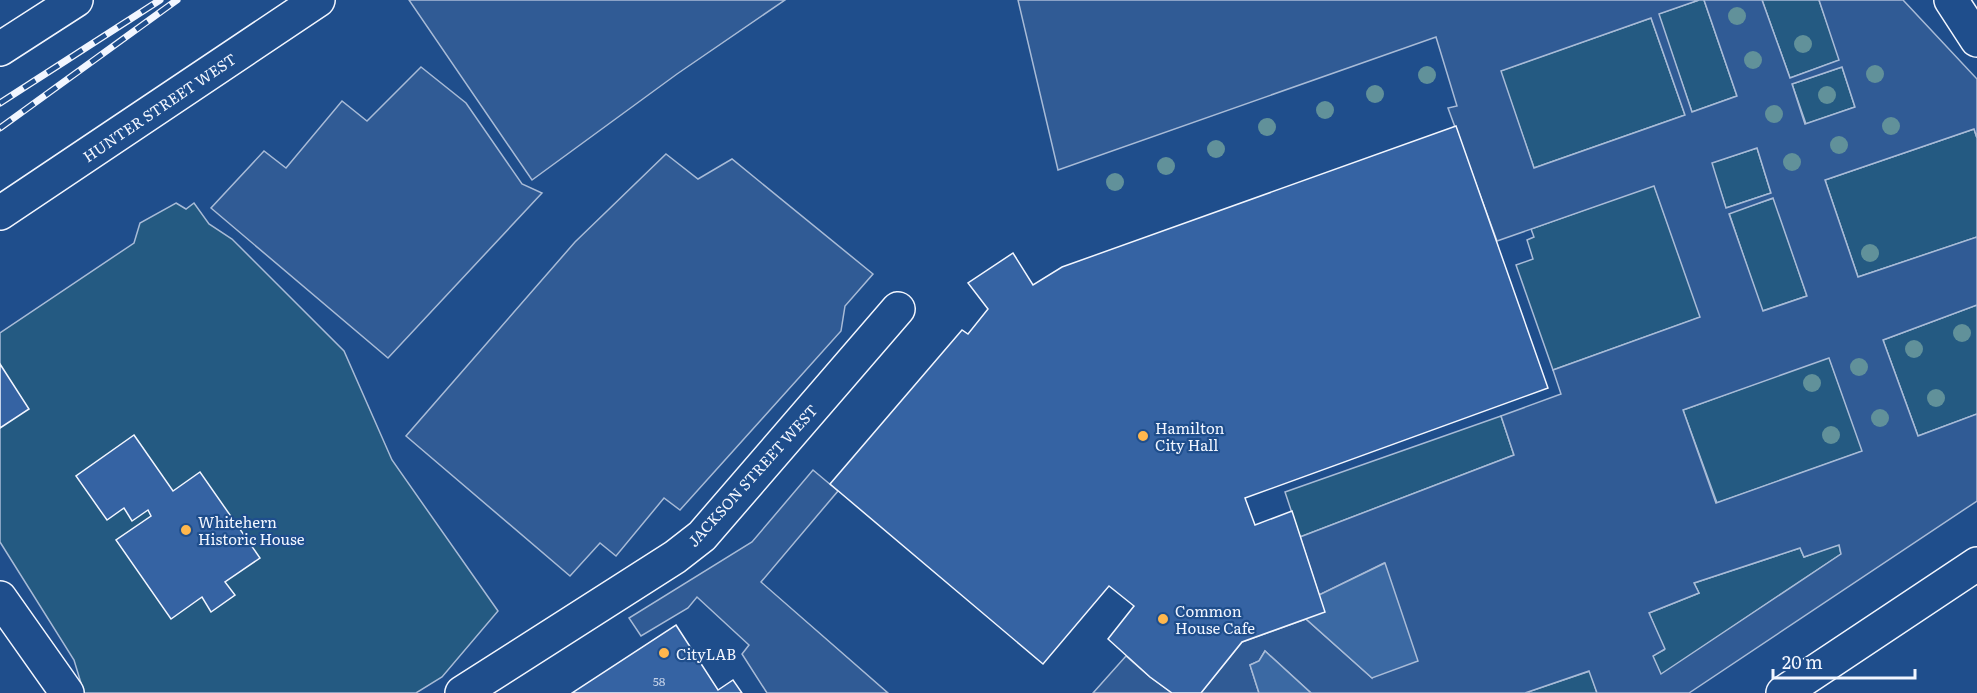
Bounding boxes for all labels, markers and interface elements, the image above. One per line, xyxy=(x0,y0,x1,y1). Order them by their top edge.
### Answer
street label: HUNTER STREET WEST xyxy=(78,47,240,167)
street label: JACKSON STREET WEST xyxy=(682,399,822,551)
place label: Hamilton City Hall xyxy=(1155,416,1225,456)
marker: Hamilton City Hall xyxy=(1136,429,1150,443)
place label: Whitehern Historic House xyxy=(198,510,305,550)
marker: Whitehern Historic House xyxy=(179,523,193,537)
place label: Common House Cafe xyxy=(1175,599,1255,639)
marker: Common House Cafe xyxy=(1156,612,1170,626)
place label: CityLAB xyxy=(676,642,736,665)
scale bar xyxy=(1773,642,1916,680)
marker: CityLAB xyxy=(657,646,671,660)
text: 20 m xyxy=(1782,648,1823,675)
house number: 58 xyxy=(653,672,666,690)

